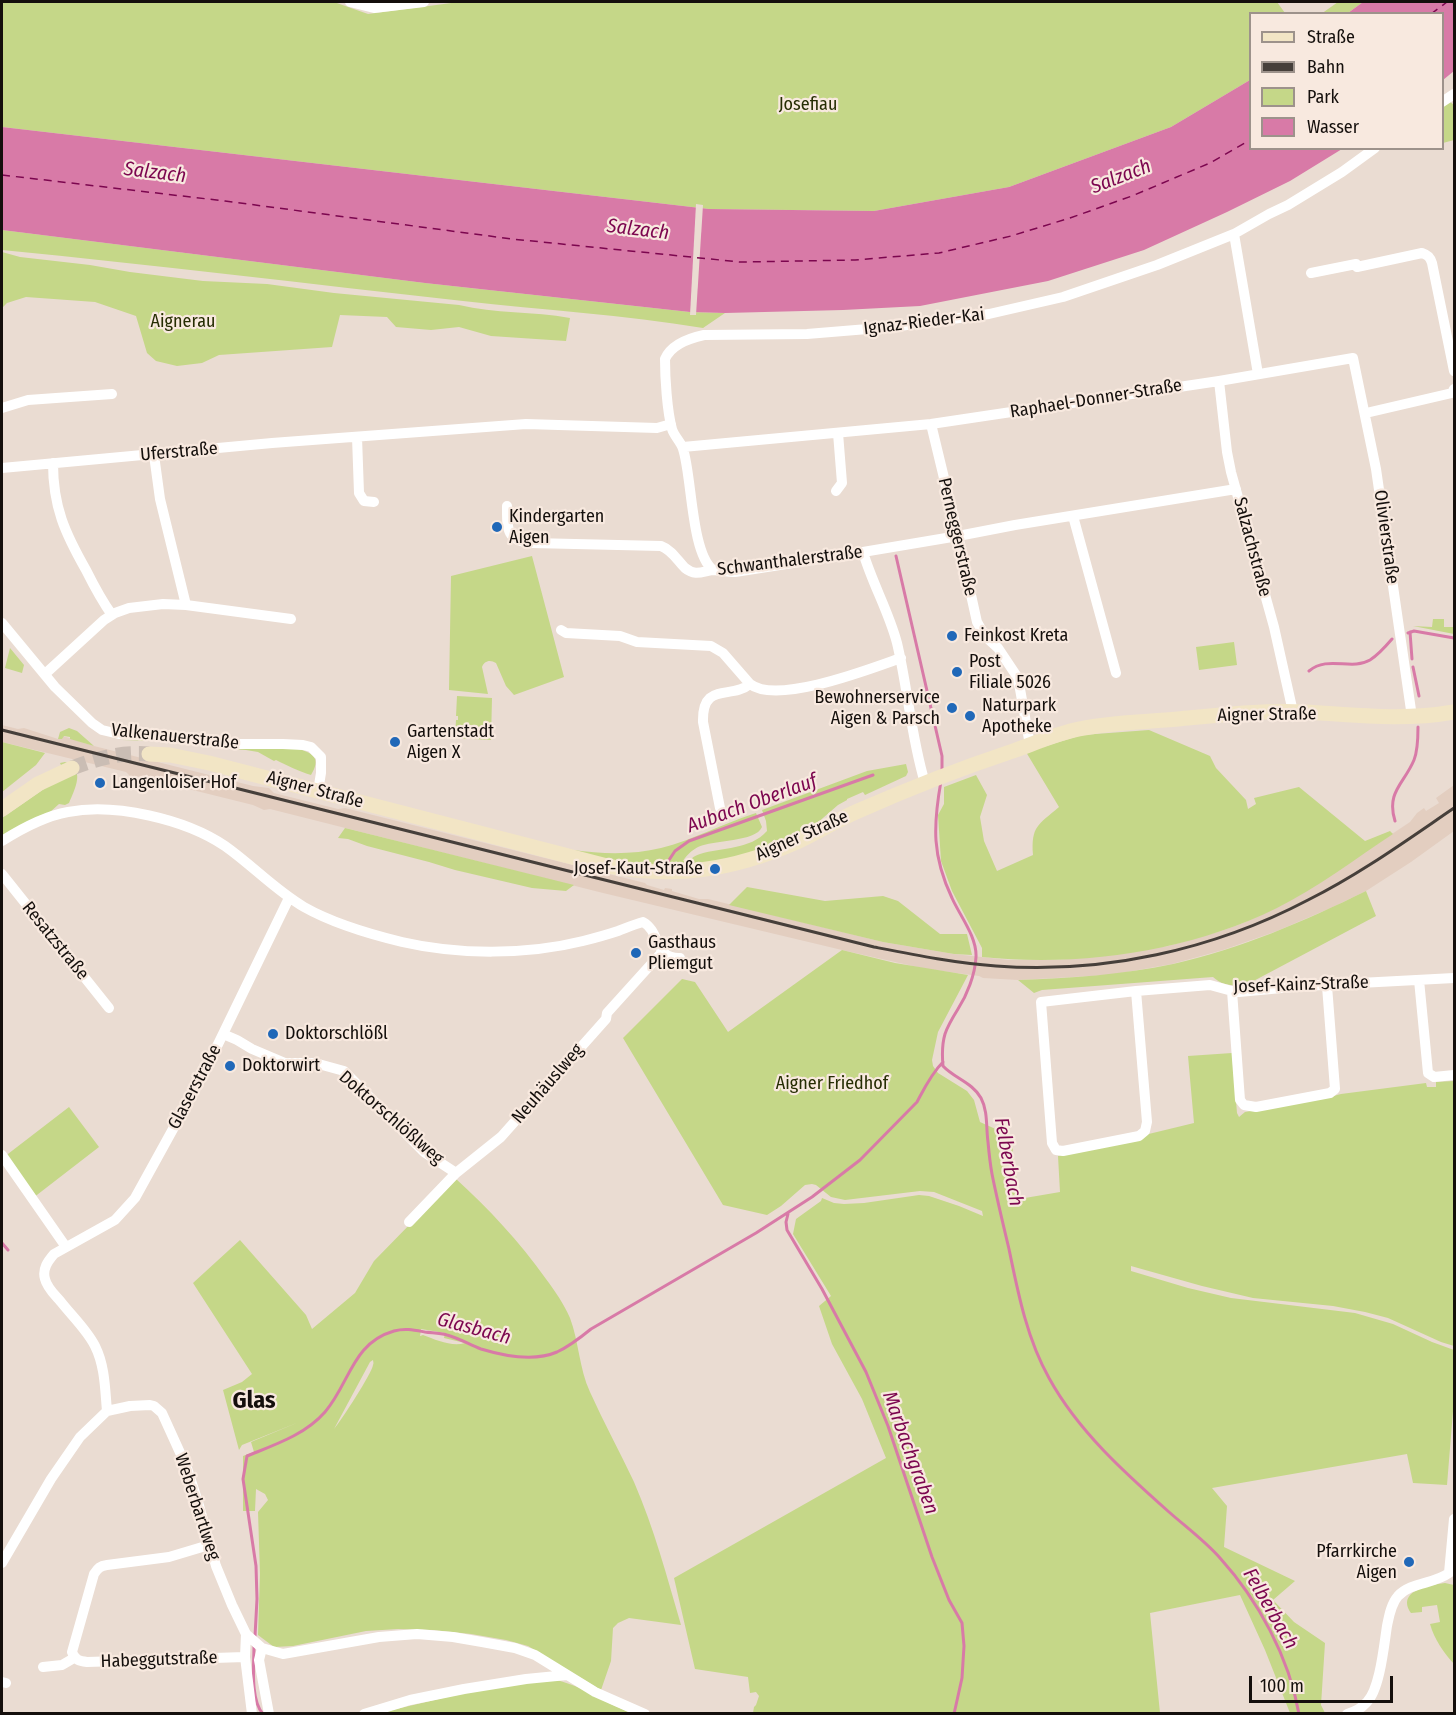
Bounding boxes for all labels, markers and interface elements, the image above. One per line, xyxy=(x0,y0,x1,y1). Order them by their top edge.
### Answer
legend xyxy=(1249,12,1444,150)
text: Straße xyxy=(1307,26,1355,48)
text: Bahn xyxy=(1307,56,1345,78)
text: Park xyxy=(1307,86,1339,108)
park label: Josefiau xyxy=(779,94,837,116)
text: Wasser xyxy=(1307,116,1359,138)
water label: Salzach xyxy=(1087,155,1155,199)
water label: Salzach xyxy=(122,157,188,189)
water label: Salzach xyxy=(605,214,671,246)
street label: Ignaz-Rieder-Kai xyxy=(862,304,986,340)
park label: Aignerau xyxy=(151,311,215,333)
street label: Raphael-Donner-Straße xyxy=(1009,375,1183,423)
street label: Uferstraße xyxy=(139,438,219,466)
street label: Perneggerstraße xyxy=(933,476,981,598)
street label: Olivierstraße xyxy=(1369,489,1403,585)
street label: Salzachstraße xyxy=(1228,495,1276,599)
place label: Kindergarten Aigen xyxy=(509,506,604,548)
marker: Kindergarten Aigen xyxy=(490,520,504,534)
street label: Schwanthalerstraße xyxy=(716,541,864,581)
place label: Feinkost Kreta xyxy=(964,625,1068,647)
marker: Feinkost Kreta xyxy=(945,629,959,643)
place label: Post Filiale 5026 xyxy=(969,651,1051,694)
marker: Post Filiale 5026 xyxy=(950,665,964,679)
place label: Bewohnerservice Aigen & Parsch xyxy=(814,687,940,730)
place label: Naturpark Apotheke xyxy=(982,695,1056,738)
marker: Bewohnerservice Aigen & Parsch xyxy=(945,701,959,715)
street label: Aigner Straße xyxy=(1217,703,1317,727)
marker: Naturpark Apotheke xyxy=(963,709,977,723)
street label: Valkenauerstraße xyxy=(110,720,240,754)
place label: Gartenstadt Aigen X xyxy=(407,721,494,764)
marker: Gartenstadt Aigen X xyxy=(388,735,402,749)
street label: Aigner Straße xyxy=(264,767,366,813)
water label: Aubach Oberlauf xyxy=(684,769,820,839)
place label: Langenloiser Hof xyxy=(112,772,236,794)
marker: Langenloiser Hof xyxy=(93,776,107,790)
street label: Aigner Straße xyxy=(752,806,852,866)
place label: Josef-Kaut-Straße xyxy=(574,858,703,880)
marker: Josef-Kaut-Straße xyxy=(708,862,722,876)
street label: Resatzstraße xyxy=(17,898,93,984)
place label: Gasthaus Pliemgut xyxy=(648,932,716,974)
marker: Gasthaus Pliemgut xyxy=(629,946,643,960)
street label: Josef-Kainz-Straße xyxy=(1233,972,1369,998)
place label: Doktorschlößl xyxy=(285,1023,388,1045)
marker: Doktorschlößl xyxy=(266,1027,280,1041)
street label: Neuhäuslweg xyxy=(508,1040,588,1128)
street label: Glaserstraße xyxy=(164,1041,226,1133)
place label: Doktorwirt xyxy=(242,1055,320,1077)
marker: Doktorwirt xyxy=(223,1059,237,1073)
street label: Doktorschlößlweg xyxy=(334,1067,448,1169)
park label: Aigner Friedhof xyxy=(776,1073,888,1095)
water label: Felberbach xyxy=(988,1116,1028,1208)
water label: Glasbach xyxy=(435,1308,513,1350)
district label: Glas xyxy=(233,1387,275,1415)
water label: Marbachgraben xyxy=(877,1388,943,1518)
street label: Weberbartlweg xyxy=(170,1451,224,1563)
place label: Pfarrkirche Aigen xyxy=(1316,1541,1397,1584)
marker: Pfarrkirche Aigen xyxy=(1402,1555,1416,1569)
water label: Felberbach xyxy=(1237,1564,1303,1654)
street label: Habeggutstraße xyxy=(100,1647,218,1673)
scale bar xyxy=(1252,1664,1396,1702)
text: 100 m xyxy=(1260,1675,1304,1697)

